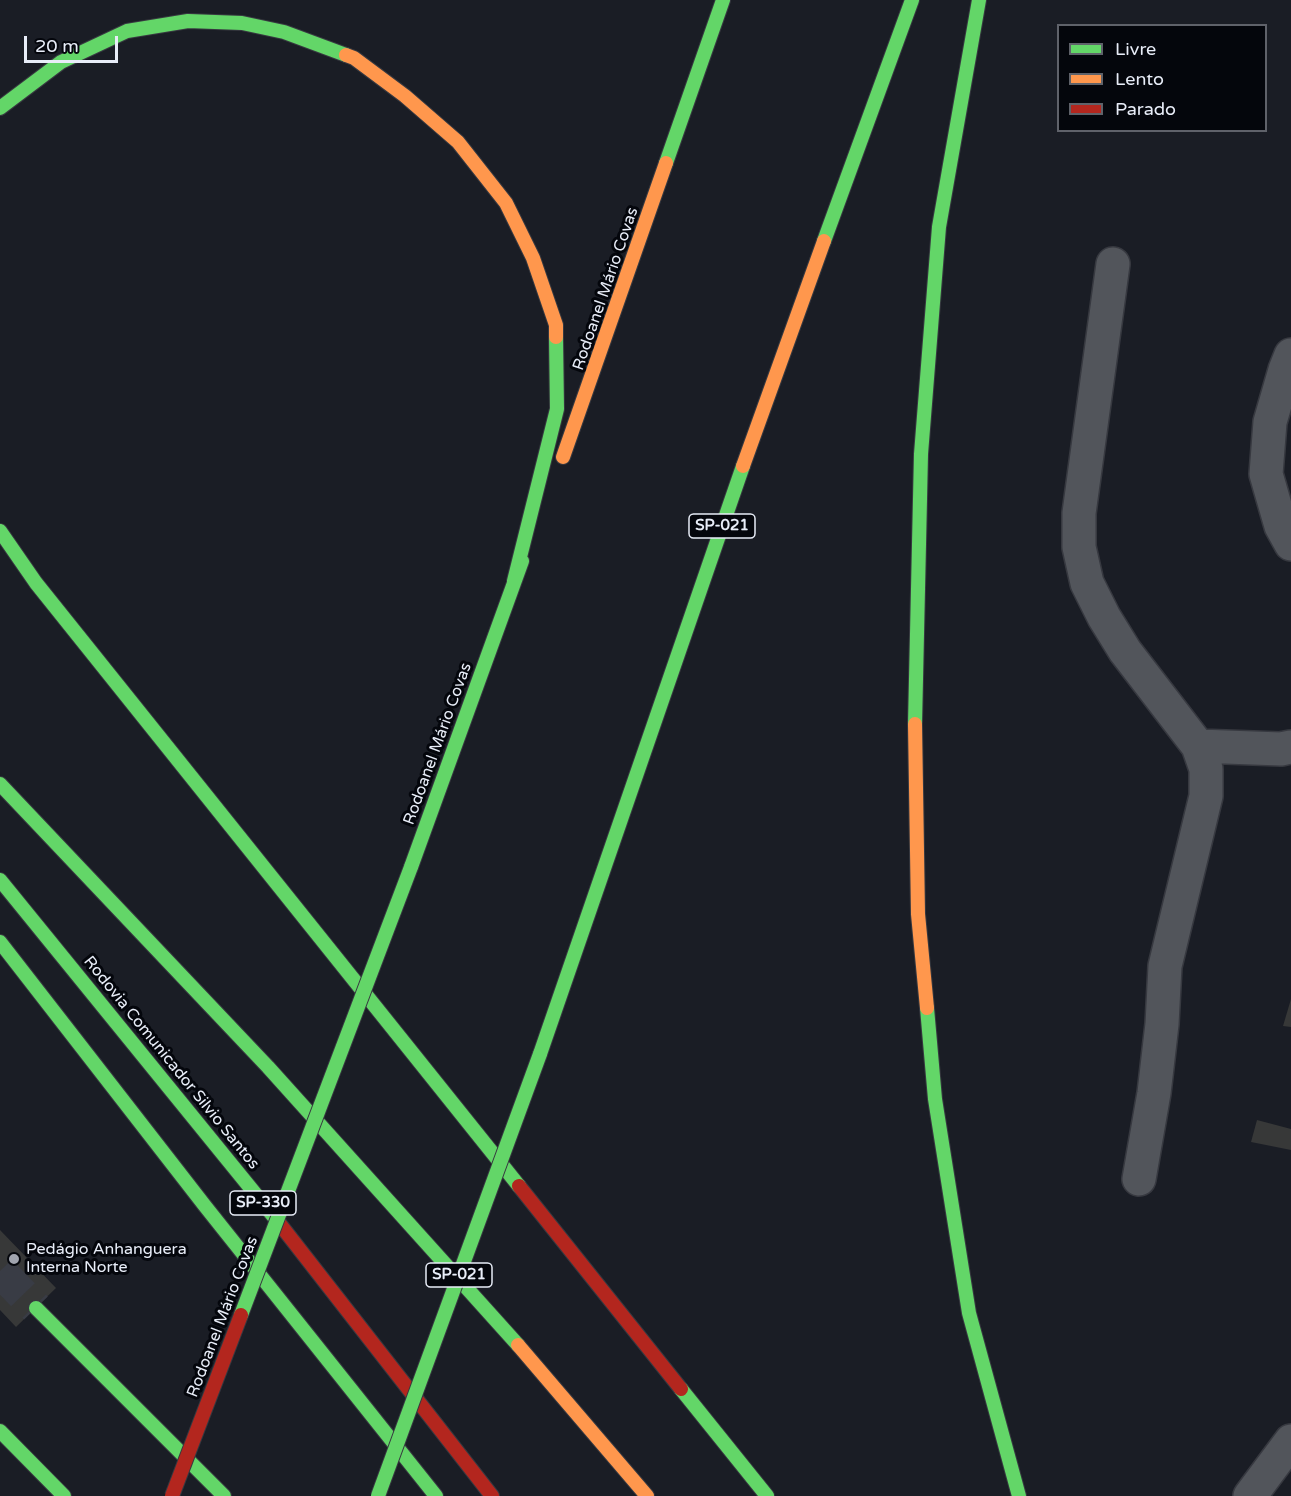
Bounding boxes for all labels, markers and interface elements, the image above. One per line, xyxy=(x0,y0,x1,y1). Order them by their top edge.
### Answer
scale bar xyxy=(27,24,122,62)
legend xyxy=(1057,24,1267,132)
text: 20 m xyxy=(35,35,79,57)
text: Livre xyxy=(1115,38,1156,60)
text: Lento xyxy=(1115,68,1164,90)
text: Parado xyxy=(1115,98,1176,120)
street label: Rodoanel Mário Covas xyxy=(569,205,643,373)
road number: SP-021 xyxy=(689,514,755,538)
street label: Rodoanel Mário Covas xyxy=(400,660,476,828)
street label: Rodovia Comunicador Silvio Santos xyxy=(79,953,263,1173)
road number: SP-330 xyxy=(230,1191,296,1215)
street label: Rodoanel Mário Covas xyxy=(183,1234,263,1400)
place label: Pedágio Anhanguera Interna Norte xyxy=(26,1240,187,1278)
marker: Pedágio Anhanguera Interna Norte xyxy=(7,1252,21,1266)
road number: SP-021 xyxy=(426,1263,492,1287)

